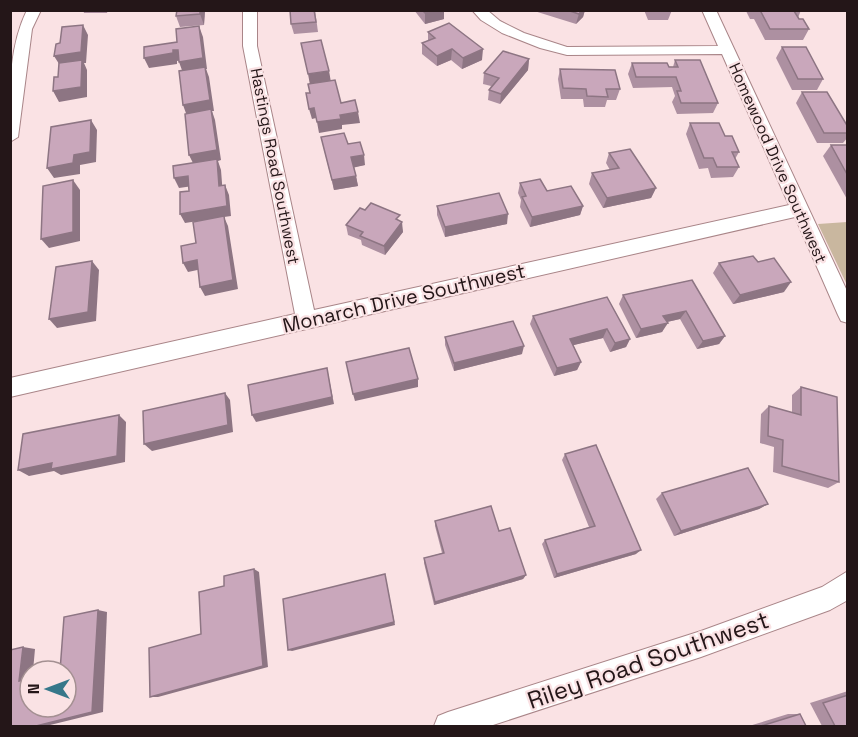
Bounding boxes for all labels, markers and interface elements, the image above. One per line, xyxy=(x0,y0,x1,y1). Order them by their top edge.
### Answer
street label: Homewood Drive Southwest xyxy=(724,60,832,266)
street label: Hastings Road Southwest xyxy=(246,66,304,266)
street label: Monarch Drive Southwest xyxy=(280,257,528,339)
street label: Riley Road Southwest xyxy=(523,604,773,716)
north arrow xyxy=(18,659,78,719)
text: N xyxy=(23,684,44,694)

